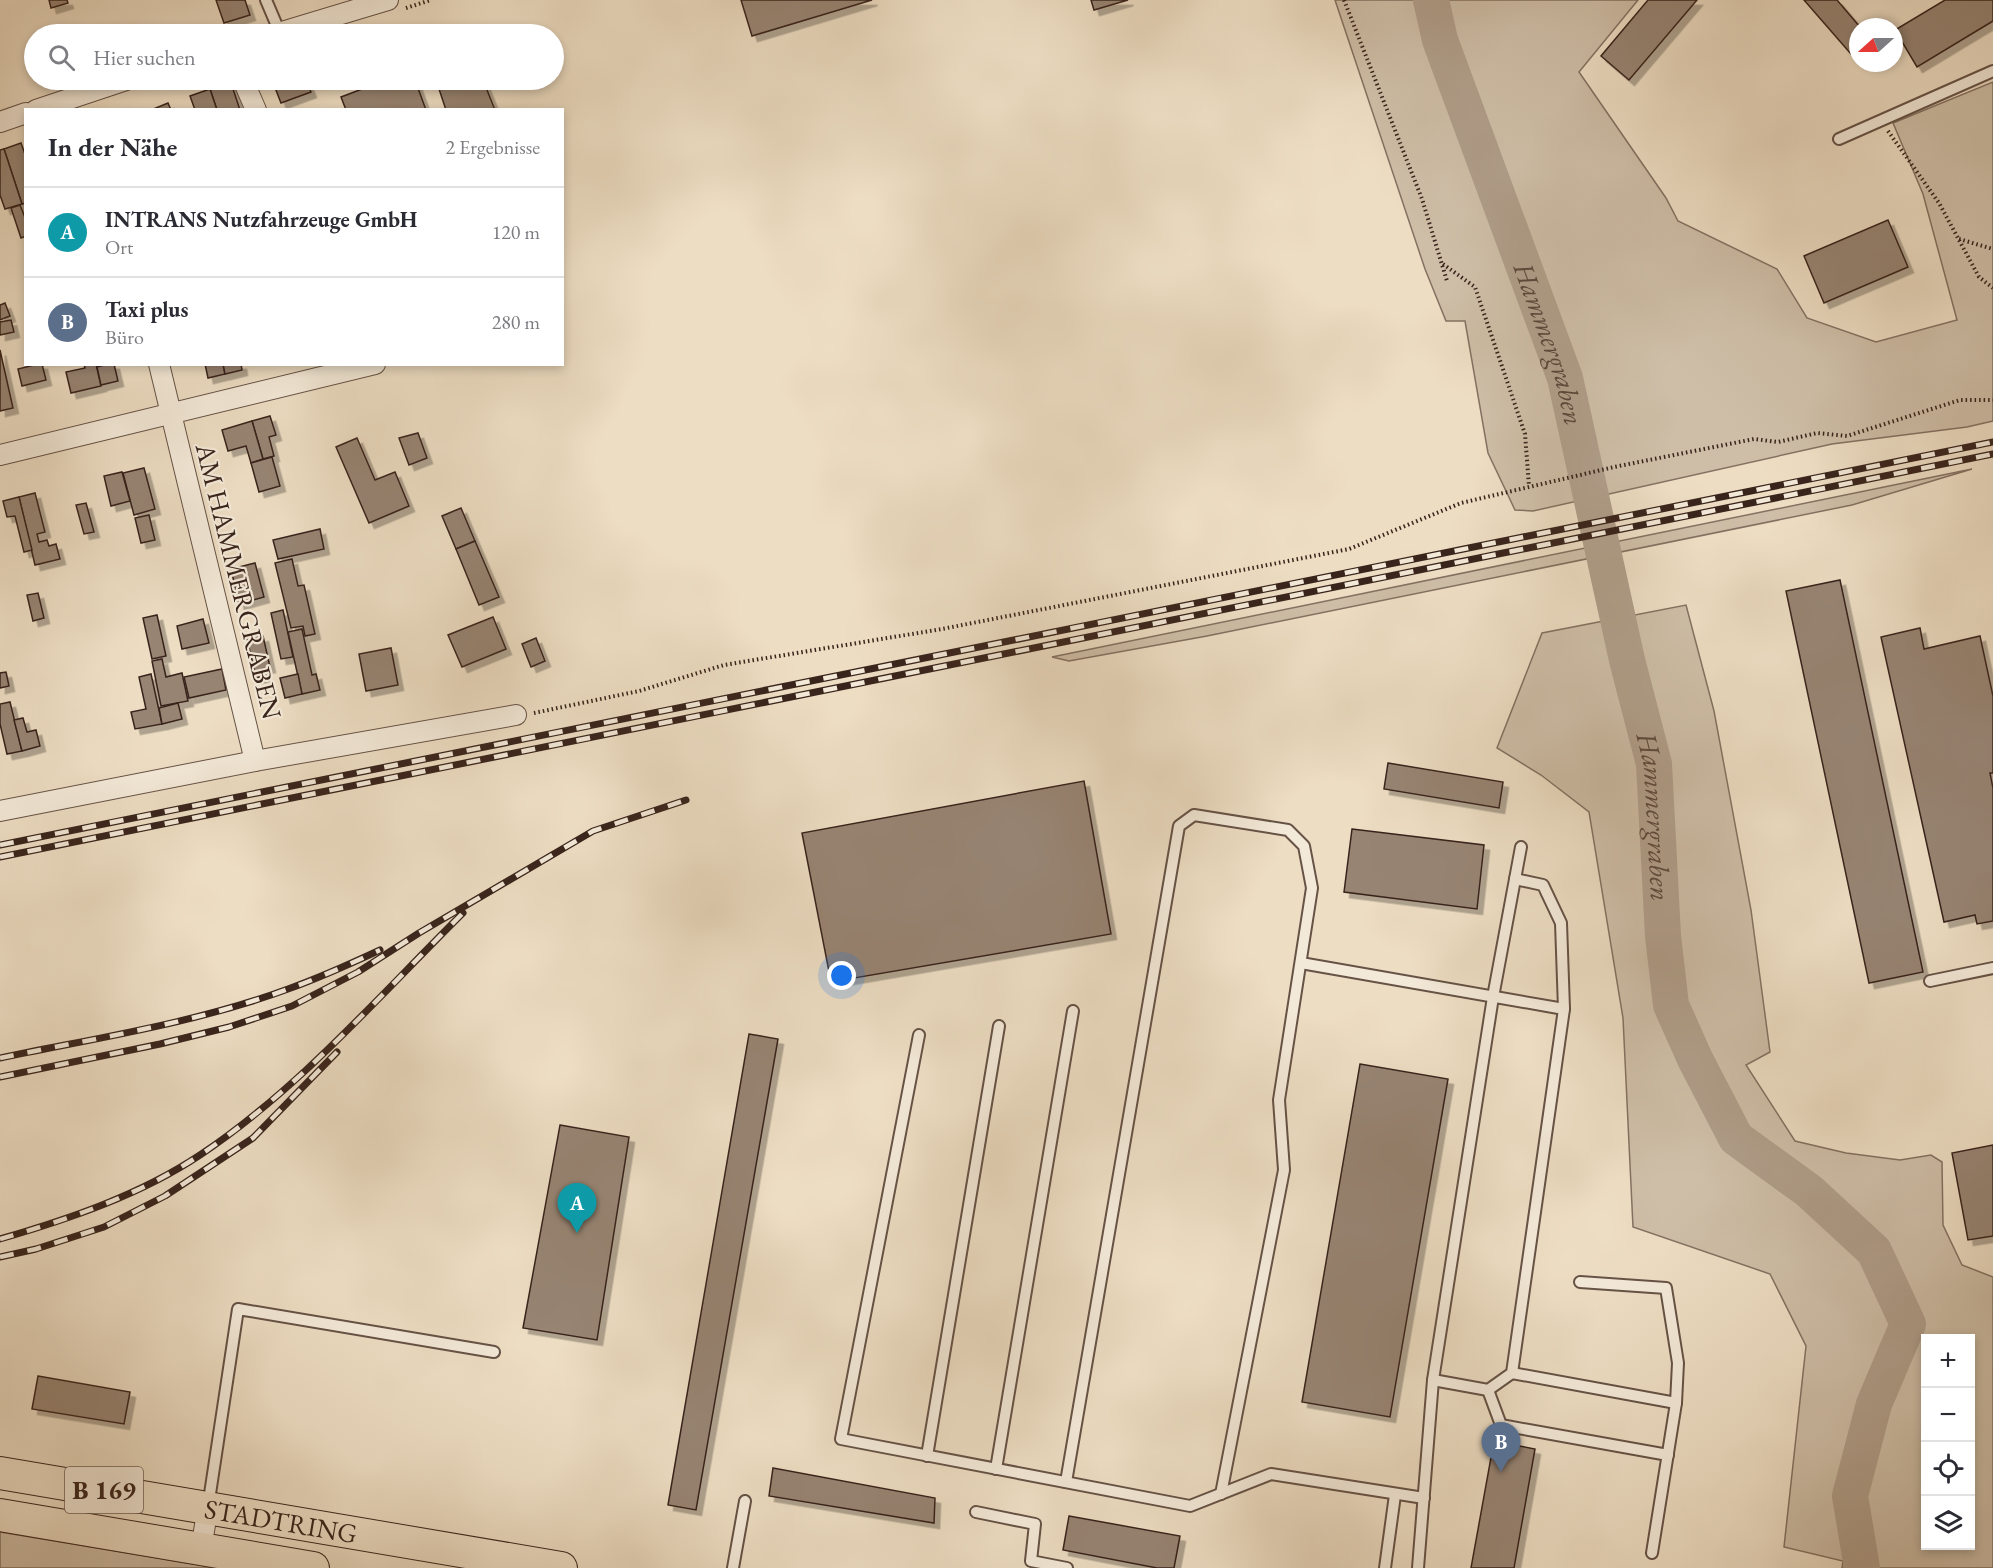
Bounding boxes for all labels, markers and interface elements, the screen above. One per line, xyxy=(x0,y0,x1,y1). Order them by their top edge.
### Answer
north arrow xyxy=(1849,18,1903,72)
search box xyxy=(24,24,564,90)
icon: search xyxy=(45,41,78,74)
text: Hier suchen xyxy=(93,43,196,72)
text: In der Nähe xyxy=(48,130,177,164)
text: 2 Ergebnisse xyxy=(445,134,540,160)
text: INTRANS Nutzfahrzeuge GmbH xyxy=(105,205,418,234)
text: A xyxy=(60,219,75,245)
text: 120 m xyxy=(492,219,540,245)
text: Ort xyxy=(105,234,133,260)
water label: Hammergraben xyxy=(1505,256,1593,428)
text: Taxi plus xyxy=(105,295,188,324)
text: B xyxy=(61,309,74,335)
text: 280 m xyxy=(492,309,540,335)
text: Büro xyxy=(105,324,144,350)
street label: AM HAMMERGRABEN xyxy=(188,438,290,723)
water label: Hammergraben xyxy=(1628,727,1679,902)
your location xyxy=(827,961,856,990)
pin: A xyxy=(558,1184,596,1233)
map controls xyxy=(1921,1334,1975,1550)
button: + xyxy=(1921,1334,1975,1388)
button: − xyxy=(1921,1388,1975,1442)
pin: B xyxy=(1482,1422,1520,1472)
button: locate xyxy=(1921,1442,1975,1496)
road number: B 169 xyxy=(65,1467,143,1513)
street label: STADTRING xyxy=(202,1490,360,1551)
button: layers xyxy=(1921,1496,1975,1550)

